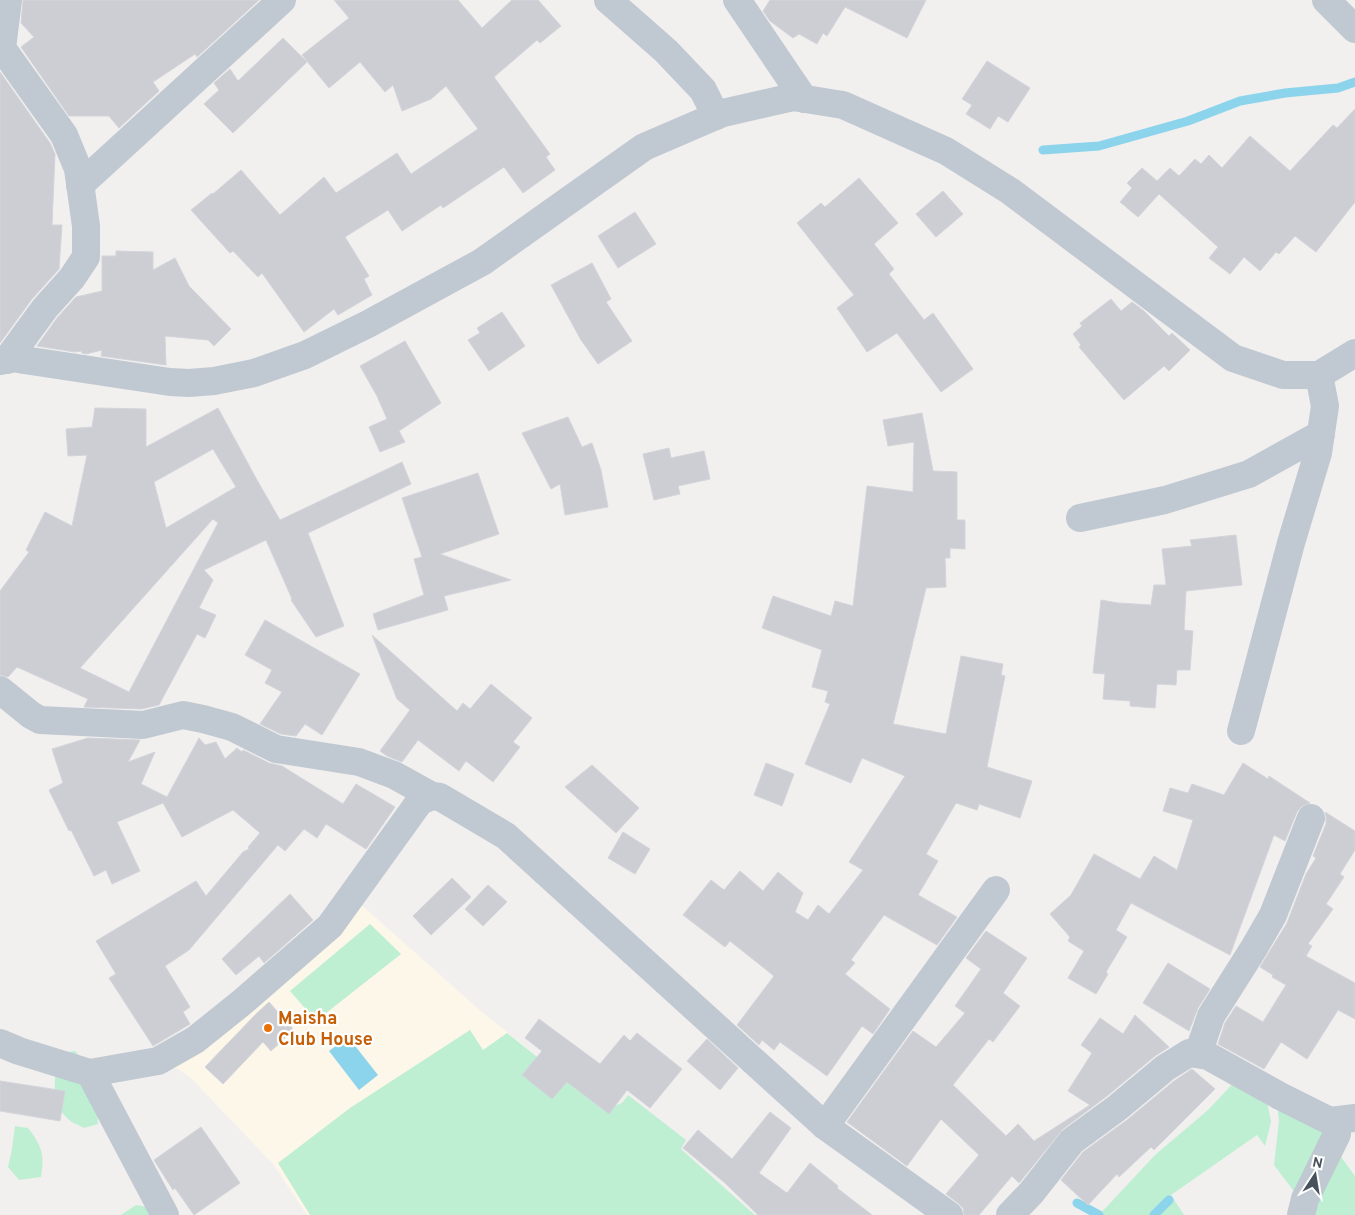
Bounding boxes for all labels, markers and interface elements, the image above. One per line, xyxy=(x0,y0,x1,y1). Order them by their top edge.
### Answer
place label: Maisha Club House xyxy=(278,1008,373,1052)
marker: Maisha Club House xyxy=(262,1022,274,1034)
north arrow xyxy=(1290,1150,1340,1200)
text: N xyxy=(1311,1154,1324,1173)

